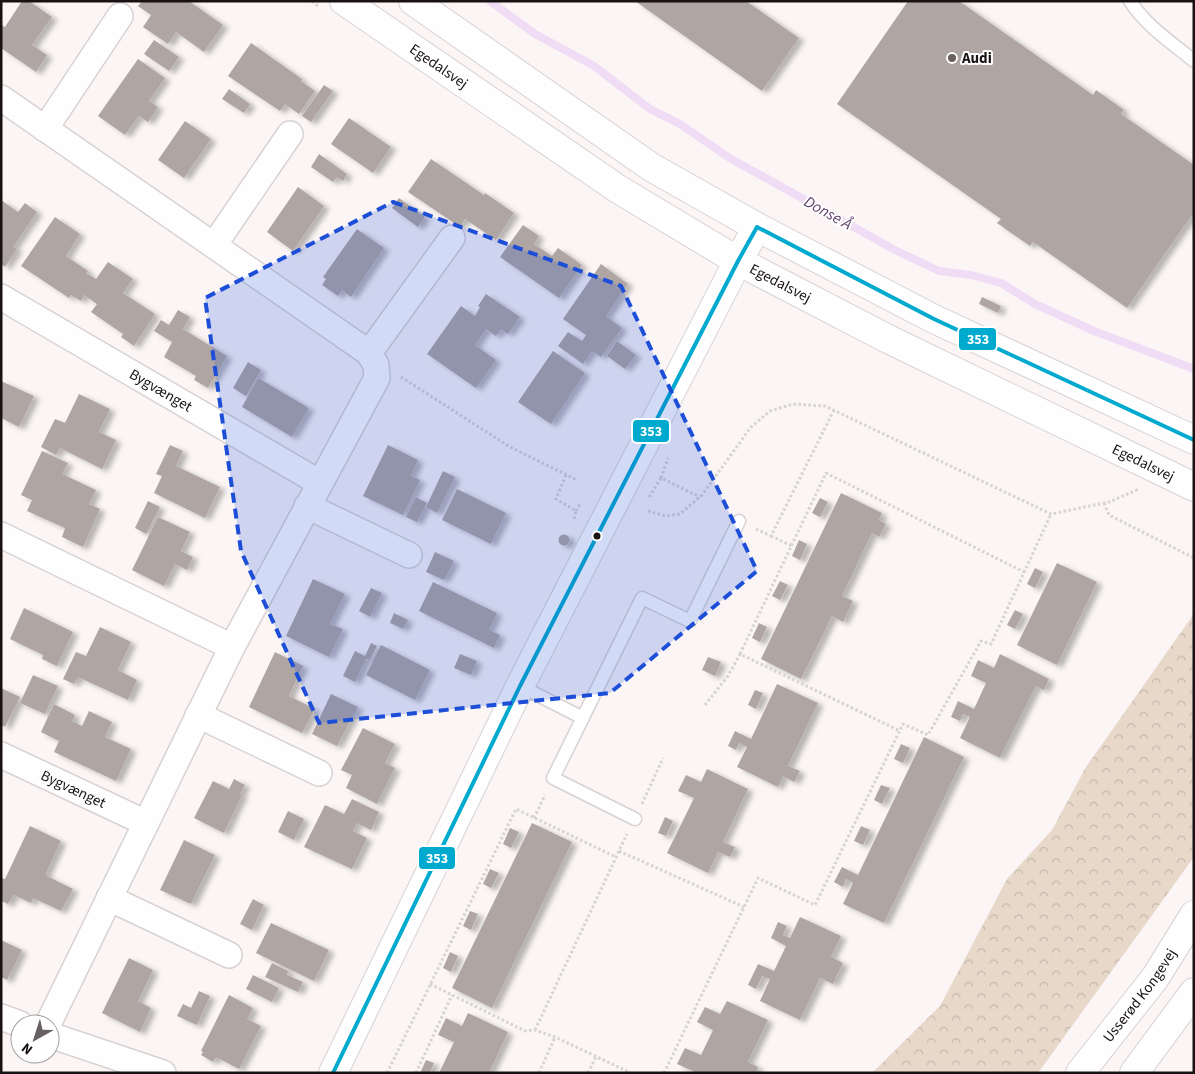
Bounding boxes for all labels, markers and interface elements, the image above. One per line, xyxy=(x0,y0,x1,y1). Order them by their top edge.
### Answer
street label: Egedalsvej xyxy=(405,38,472,94)
place label: Audi xyxy=(961,48,992,69)
marker: Audi xyxy=(946,52,958,64)
water label: Donse Å xyxy=(800,191,856,235)
street label: Egedalsvej xyxy=(746,258,815,308)
line badge: 353 xyxy=(958,327,997,351)
text: 353 xyxy=(967,330,989,350)
street label: Bygvænget xyxy=(126,364,196,417)
line badge: 353 xyxy=(632,419,670,443)
text: 353 xyxy=(640,422,662,442)
street label: Egedalsvej xyxy=(1109,439,1178,487)
unlabelled marker xyxy=(592,531,602,541)
street label: Bygvænget xyxy=(38,765,109,813)
line badge: 353 xyxy=(418,846,456,870)
text: 353 xyxy=(426,849,448,869)
street label: Usserød Kongevej xyxy=(1098,944,1181,1047)
north arrow xyxy=(10,1014,60,1064)
text: N xyxy=(18,1038,37,1059)

